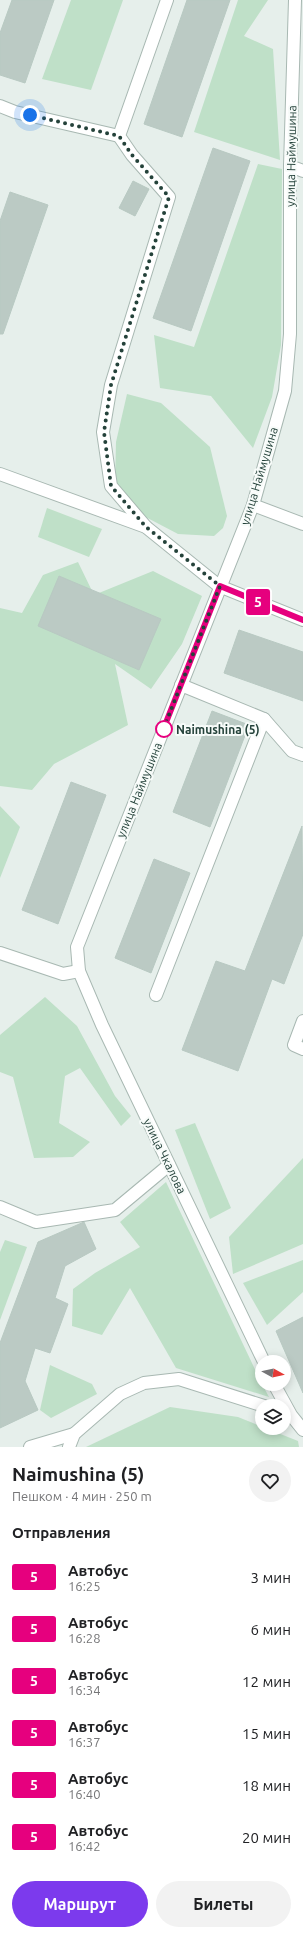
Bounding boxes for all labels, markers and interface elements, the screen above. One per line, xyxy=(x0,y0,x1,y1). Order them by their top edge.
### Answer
your location xyxy=(20,105,40,125)
street label: улица Наймушина xyxy=(284,105,298,207)
street label: улица Наймушина xyxy=(238,425,280,527)
line badge: 5 xyxy=(245,589,271,615)
text: 5 xyxy=(254,594,262,610)
marker: Naimushina (5) xyxy=(155,720,173,738)
place label: Naimushina (5) xyxy=(176,723,260,737)
street label: улица Наймушина xyxy=(114,740,164,840)
street label: улица Чкалова xyxy=(141,1116,189,1196)
north arrow xyxy=(255,1355,291,1391)
map controls xyxy=(255,1355,291,1435)
button: layers xyxy=(255,1399,291,1435)
button: heart xyxy=(249,1460,291,1502)
text: Naimushina (5) xyxy=(12,1463,144,1485)
text: Пешком · 4 мин · 250 m xyxy=(12,1489,152,1503)
text: Отправления xyxy=(12,1524,111,1541)
text: Автобус xyxy=(68,1562,128,1579)
text: 5 xyxy=(30,1569,38,1585)
text: 3 мин xyxy=(251,1569,291,1586)
text: 16:25 xyxy=(68,1579,101,1593)
text: Автобус xyxy=(68,1614,128,1631)
text: 5 xyxy=(30,1621,38,1637)
text: 6 мин xyxy=(251,1621,291,1638)
text: 16:28 xyxy=(68,1631,101,1645)
text: Автобус xyxy=(68,1666,128,1683)
text: 5 xyxy=(30,1673,38,1689)
text: 12 мин xyxy=(242,1673,291,1690)
text: 16:34 xyxy=(68,1683,101,1697)
text: Автобус xyxy=(68,1718,128,1735)
text: 5 xyxy=(30,1725,38,1741)
text: 15 мин xyxy=(242,1725,291,1742)
text: 16:37 xyxy=(68,1735,101,1749)
text: Автобус xyxy=(68,1770,128,1787)
text: 5 xyxy=(30,1777,38,1793)
text: 18 мин xyxy=(242,1777,291,1794)
text: 16:40 xyxy=(68,1787,101,1801)
text: Автобус xyxy=(68,1822,128,1839)
text: 5 xyxy=(30,1829,38,1845)
text: 20 мин xyxy=(242,1829,291,1846)
text: 16:42 xyxy=(68,1839,101,1853)
button: Маршрут xyxy=(12,1881,148,1927)
button: Билеты xyxy=(156,1881,291,1927)

